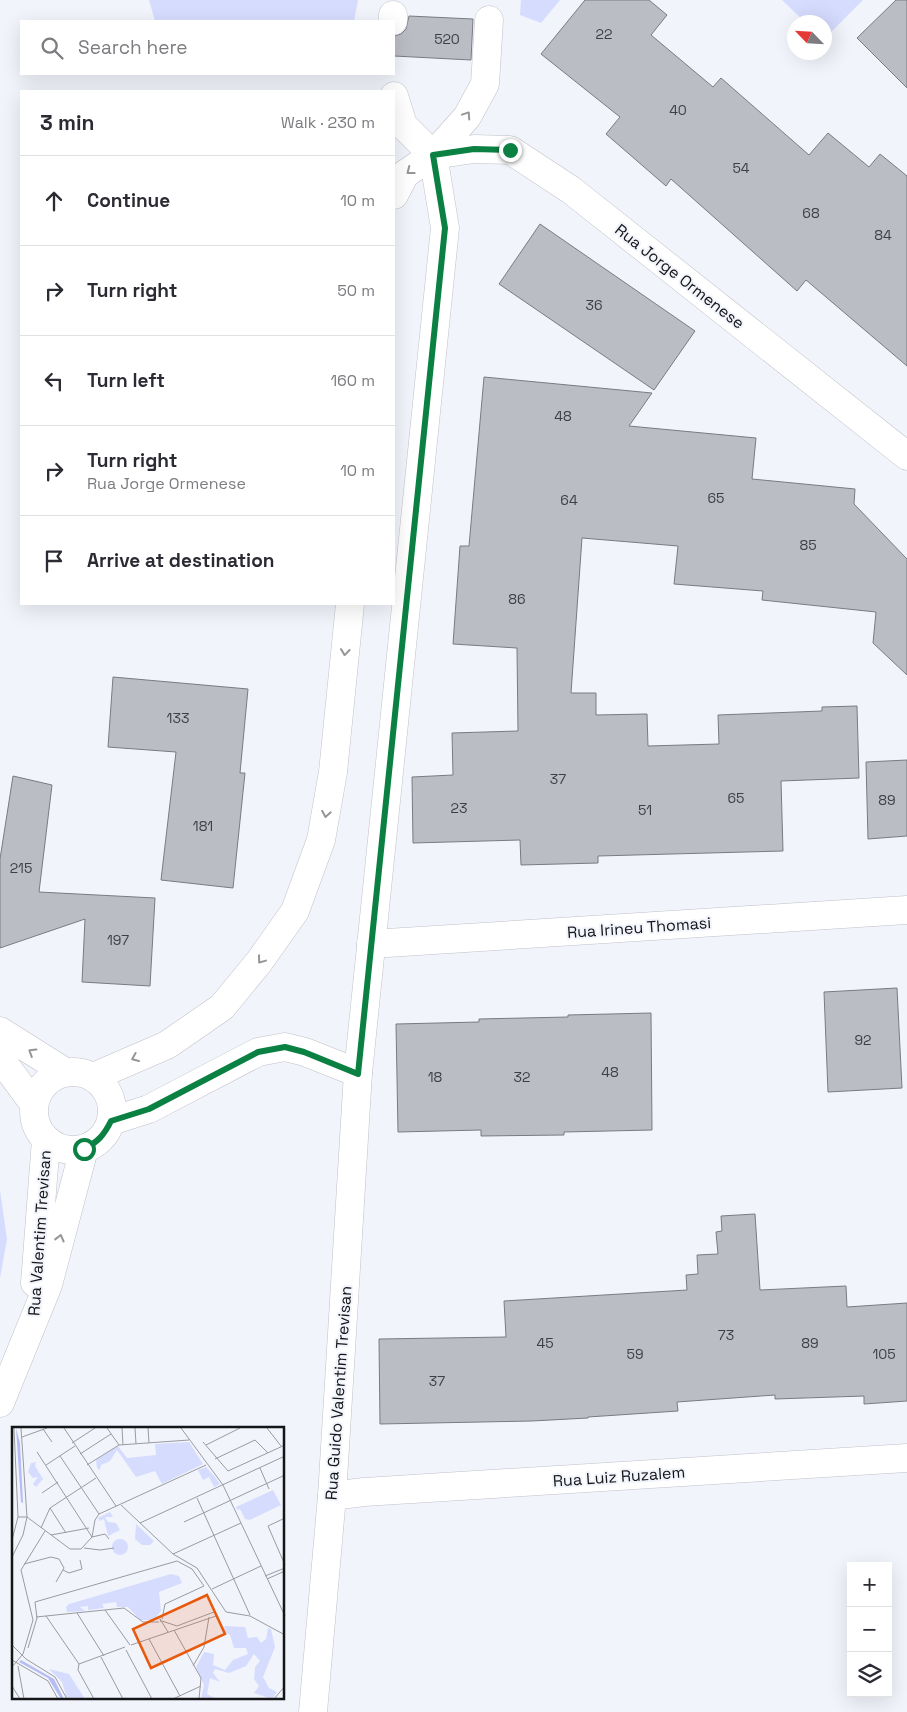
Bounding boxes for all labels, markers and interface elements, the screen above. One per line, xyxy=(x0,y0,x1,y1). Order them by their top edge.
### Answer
north arrow xyxy=(787,15,832,60)
search box xyxy=(20,20,395,75)
house number: 22 xyxy=(596,25,612,43)
house number: 520 xyxy=(434,30,460,48)
icon: search xyxy=(38,34,66,62)
text: Search here xyxy=(78,35,188,60)
house number: 40 xyxy=(669,101,687,119)
text: 3 min xyxy=(40,109,95,136)
text: Walk · 230 m xyxy=(281,112,375,133)
one-way arrow xyxy=(461,112,470,121)
route end xyxy=(499,139,522,162)
house number: 54 xyxy=(732,159,750,177)
one-way arrow xyxy=(407,165,416,174)
icon: ahead xyxy=(40,187,68,215)
text: Continue xyxy=(87,188,170,213)
text: 10 m xyxy=(340,190,375,211)
house number: 68 xyxy=(802,204,820,222)
street label: Rua Jorge Ormenese xyxy=(611,219,749,334)
house number: 84 xyxy=(874,226,892,244)
icon: right xyxy=(40,277,68,305)
text: Turn right xyxy=(87,278,177,303)
text: 50 m xyxy=(337,280,375,301)
house number: 36 xyxy=(585,296,603,314)
icon: left xyxy=(40,367,68,395)
text: Turn left xyxy=(87,368,165,393)
text: 160 m xyxy=(330,370,375,391)
house number: 48 xyxy=(554,407,572,425)
text: Turn right xyxy=(87,448,177,473)
icon: right xyxy=(40,457,68,485)
text: 10 m xyxy=(340,460,375,481)
text: Rua Jorge Ormenese xyxy=(87,473,246,494)
house number: 65 xyxy=(708,489,724,507)
house number: 64 xyxy=(560,491,578,509)
house number: 85 xyxy=(799,536,817,554)
icon: arrive xyxy=(40,547,68,575)
text: Arrive at destination xyxy=(87,548,275,573)
house number: 86 xyxy=(508,590,526,608)
one-way arrow xyxy=(340,649,351,657)
house number: 133 xyxy=(167,709,189,727)
house number: 37 xyxy=(550,770,566,788)
house number: 65 xyxy=(728,789,744,807)
house number: 89 xyxy=(878,791,896,809)
house number: 23 xyxy=(451,799,467,817)
house number: 51 xyxy=(638,801,652,819)
one-way arrow xyxy=(321,809,331,818)
house number: 181 xyxy=(193,817,213,835)
house number: 215 xyxy=(10,859,32,877)
street label: Rua Irineu Thomasi xyxy=(566,912,712,943)
house number: 197 xyxy=(107,931,129,949)
one-way arrow xyxy=(258,954,266,963)
house number: 92 xyxy=(854,1031,872,1049)
one-way arrow xyxy=(29,1048,38,1058)
one-way arrow xyxy=(131,1052,140,1063)
house number: 48 xyxy=(601,1063,619,1081)
house number: 18 xyxy=(428,1068,443,1086)
house number: 32 xyxy=(514,1068,530,1086)
route start xyxy=(73,1138,96,1161)
street label: Rua Valentim Trevisan xyxy=(23,1149,56,1317)
one-way arrow xyxy=(54,1234,65,1243)
street label: Rua Guido Valentim Trevisan xyxy=(321,1285,356,1501)
house number: 73 xyxy=(718,1326,734,1344)
house number: 45 xyxy=(536,1334,554,1352)
house number: 89 xyxy=(801,1334,819,1352)
house number: 59 xyxy=(627,1345,643,1363)
house number: 105 xyxy=(872,1345,896,1363)
house number: 37 xyxy=(429,1372,445,1390)
inset map xyxy=(12,1427,285,1700)
street label: Rua Luiz Ruzalem xyxy=(552,1461,686,1492)
map controls xyxy=(847,1562,892,1697)
button: + xyxy=(847,1562,892,1607)
button: − xyxy=(847,1607,892,1652)
button: layers xyxy=(847,1652,892,1697)

